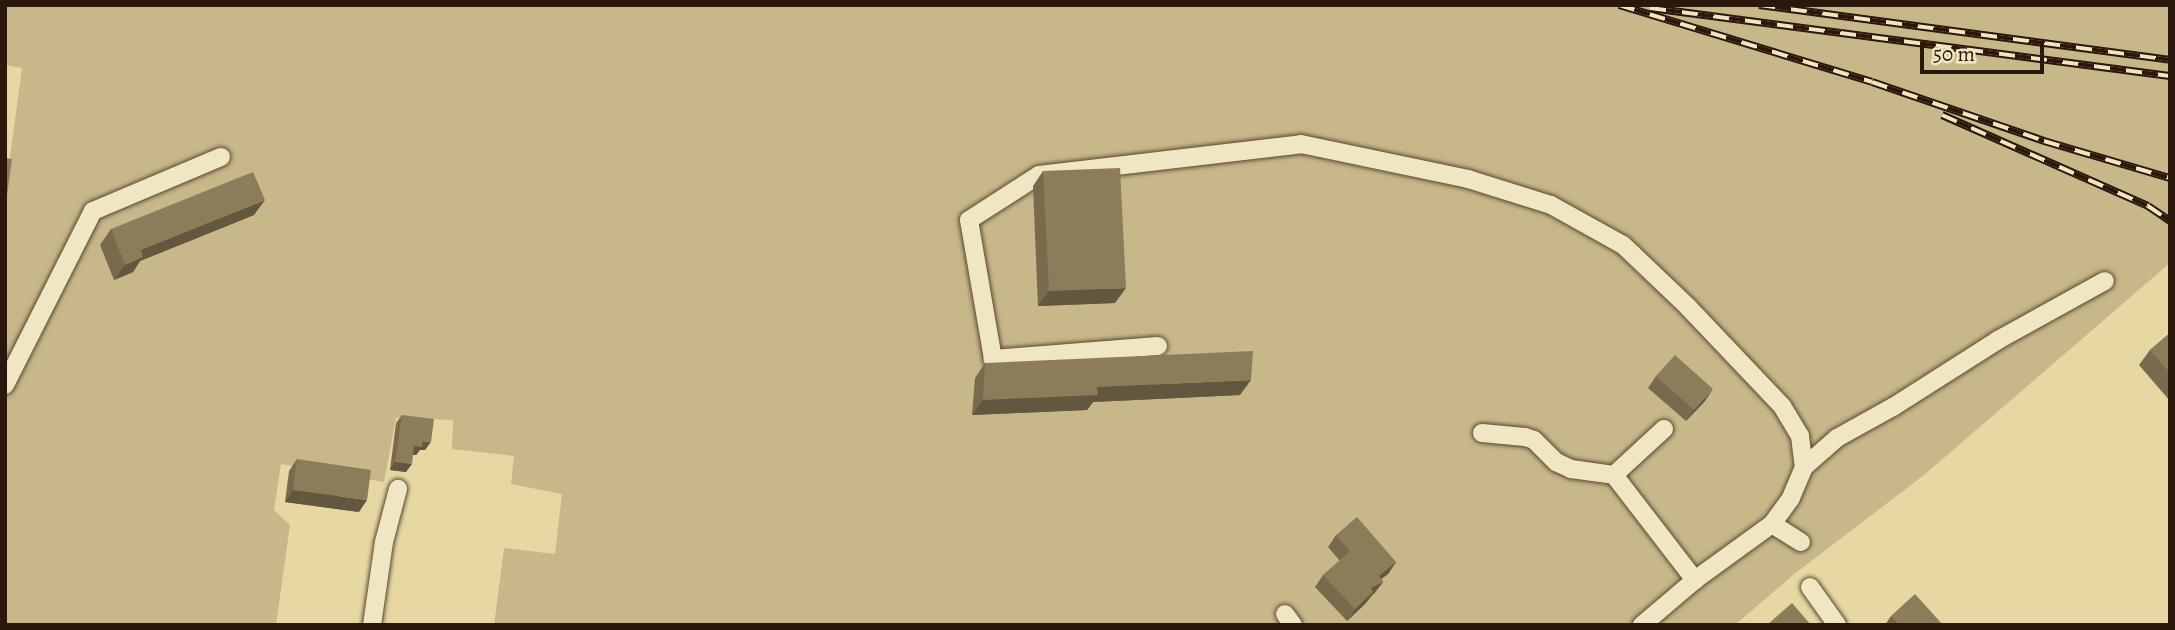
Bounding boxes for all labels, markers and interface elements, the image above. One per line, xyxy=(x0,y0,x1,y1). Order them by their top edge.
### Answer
scale bar xyxy=(1923,28,2047,72)
text: 50 m xyxy=(1933,40,1975,68)

